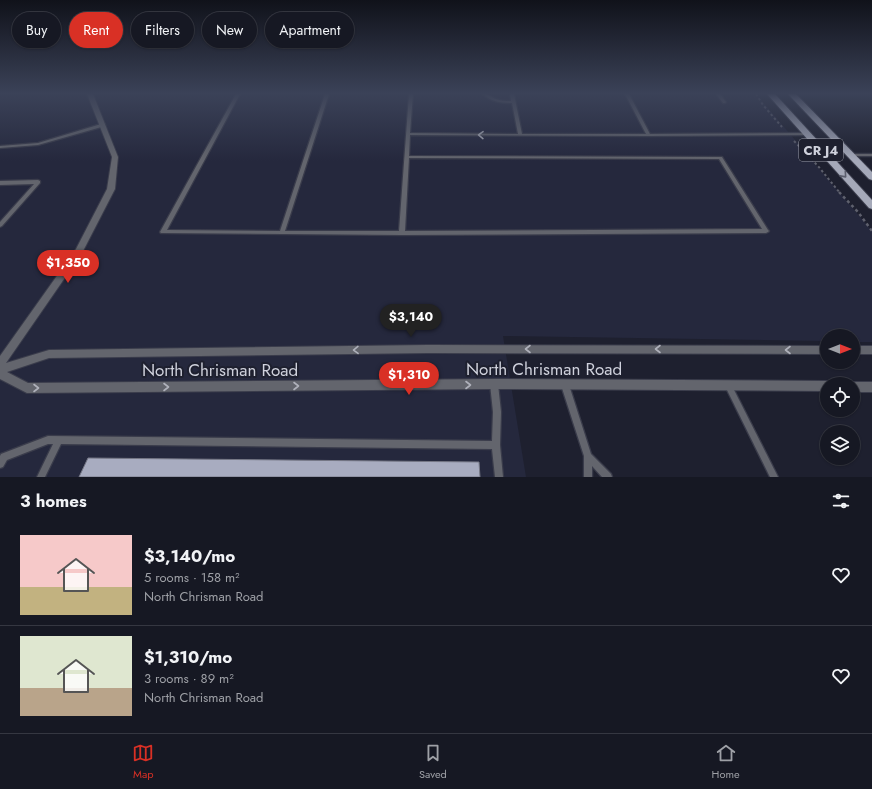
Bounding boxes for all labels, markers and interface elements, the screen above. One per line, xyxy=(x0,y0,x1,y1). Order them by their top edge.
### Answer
chip: Buy xyxy=(12,12,61,48)
chip: Rent xyxy=(69,12,123,48)
chip: Filters xyxy=(131,12,194,48)
chip: New xyxy=(202,12,257,48)
chip: Apartment xyxy=(265,12,354,48)
one-way arrow xyxy=(478,131,484,139)
road number: CR J4 xyxy=(799,139,843,161)
one-way arrow xyxy=(839,170,846,178)
pin: $1,350 xyxy=(35,250,101,284)
text: $1,350 xyxy=(46,253,90,272)
pin: $3,140 xyxy=(378,304,444,338)
text: $3,140 xyxy=(389,307,433,326)
north arrow xyxy=(820,329,860,369)
map controls xyxy=(820,329,860,465)
one-way arrow xyxy=(525,345,531,353)
one-way arrow xyxy=(655,345,661,353)
one-way arrow xyxy=(353,346,359,354)
one-way arrow xyxy=(785,346,791,354)
street label: North Chrisman Road xyxy=(466,357,622,381)
street label: North Chrisman Road xyxy=(142,358,298,382)
pin: $1,310 xyxy=(376,362,442,396)
text: $1,310 xyxy=(388,365,430,384)
button: locate xyxy=(820,377,860,417)
one-way arrow xyxy=(465,381,471,389)
one-way arrow xyxy=(293,382,299,390)
one-way arrow xyxy=(163,383,169,391)
one-way arrow xyxy=(33,384,39,392)
button: layers xyxy=(820,425,860,465)
text: 3 homes xyxy=(20,489,87,513)
icon: filters xyxy=(830,490,852,512)
text: $3,140/mo xyxy=(144,544,235,568)
icon: home xyxy=(52,551,100,599)
icon: heart xyxy=(830,564,852,586)
text: 5 rooms · 158 m² xyxy=(144,568,240,587)
text: North Chrisman Road xyxy=(144,587,263,606)
text: $1,310/mo xyxy=(144,645,232,669)
icon: home xyxy=(52,652,100,700)
icon: heart xyxy=(830,665,852,687)
text: 3 rooms · 89 m² xyxy=(144,669,234,688)
text: North Chrisman Road xyxy=(144,688,263,707)
tab: Map xyxy=(132,742,154,782)
tab: Saved xyxy=(419,742,447,782)
tab: Home xyxy=(712,742,740,782)

